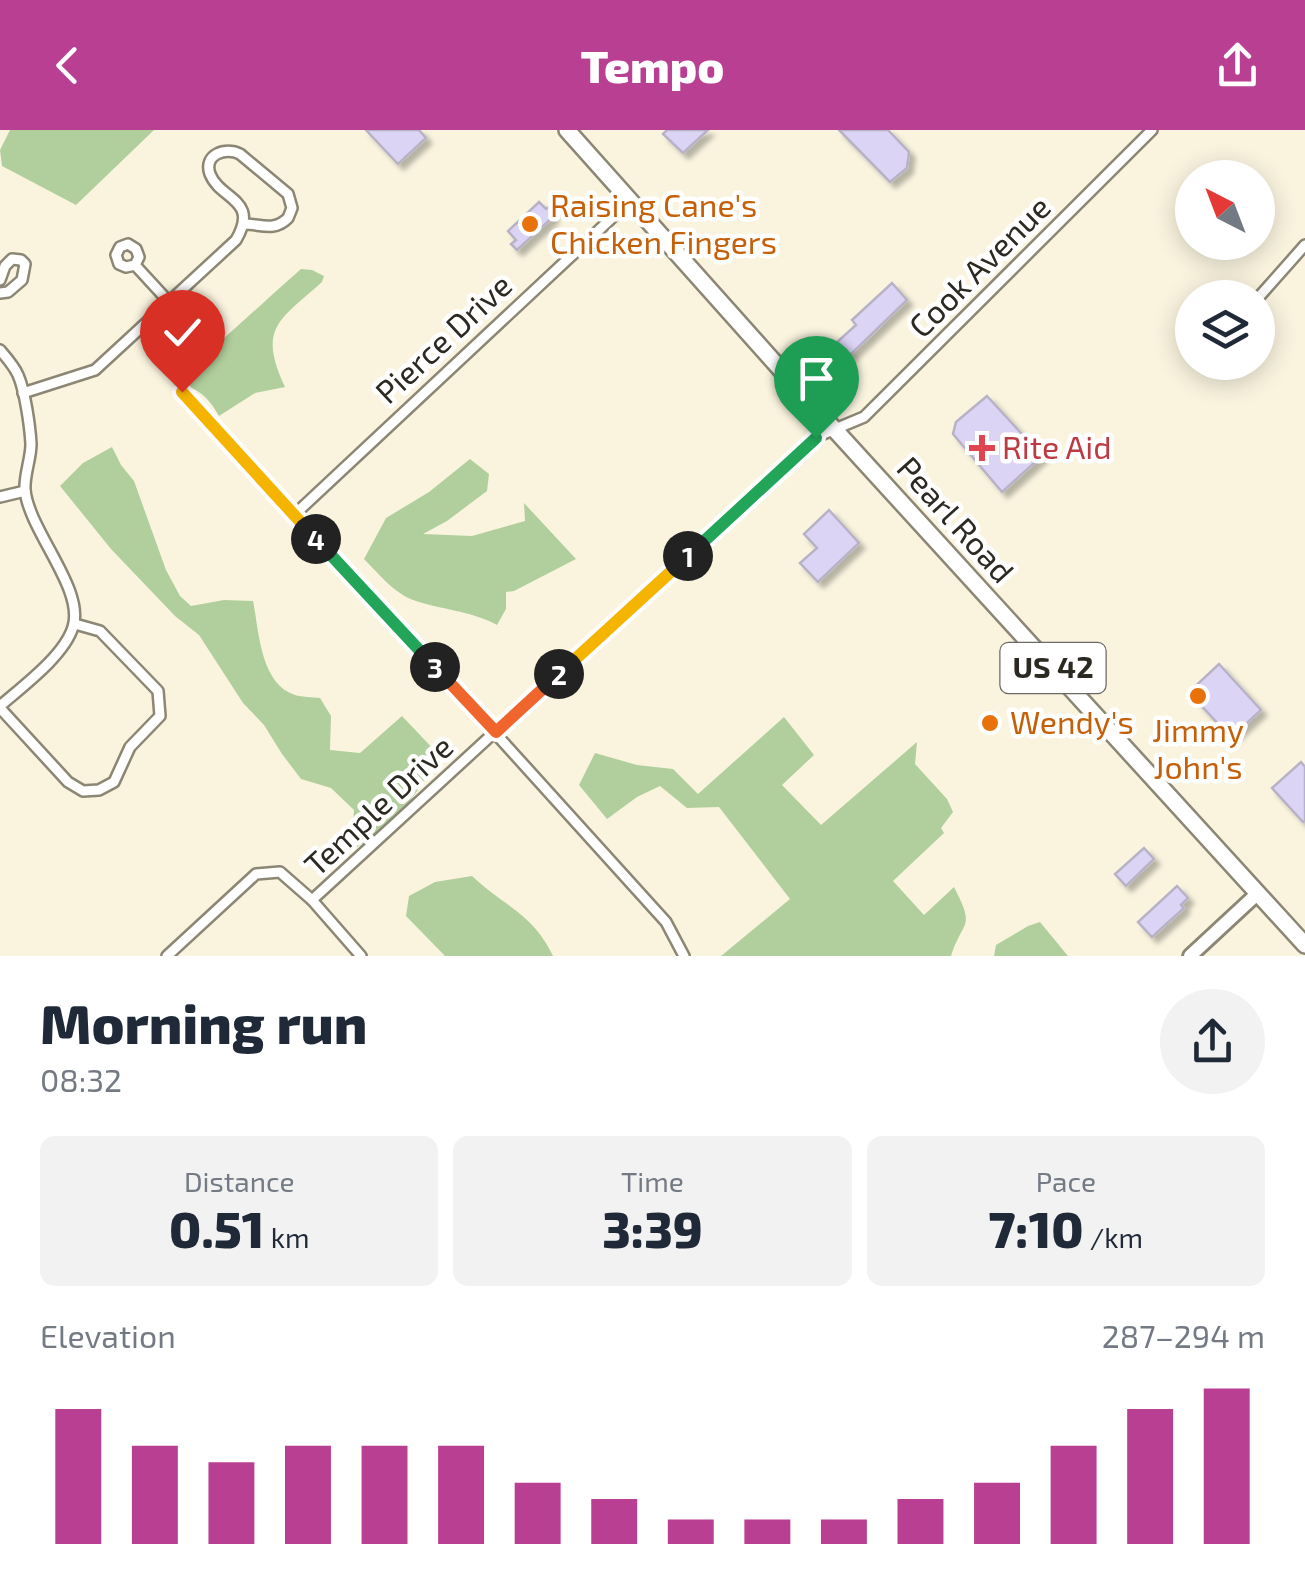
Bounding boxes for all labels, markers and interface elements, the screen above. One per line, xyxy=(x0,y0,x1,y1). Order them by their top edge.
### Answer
icon: back xyxy=(40,38,95,93)
text: Tempo xyxy=(581,38,724,92)
icon: share xyxy=(1210,38,1265,93)
north arrow xyxy=(1175,160,1275,260)
map controls xyxy=(1175,160,1275,380)
place label: Raising Cane's Chicken Fingers xyxy=(550,185,777,260)
street label: Cook Avenue xyxy=(900,187,1057,344)
marker: Raising Cane's Chicken Fingers xyxy=(519,213,541,235)
street label: Pierce Drive xyxy=(367,265,519,410)
button: layers xyxy=(1175,280,1275,380)
pin xyxy=(140,290,225,393)
icon: check xyxy=(155,305,210,360)
pin xyxy=(774,336,859,439)
icon: arrive xyxy=(789,351,844,406)
place label: Rite Aid xyxy=(1002,427,1112,465)
marker: Rite Aid xyxy=(971,437,993,459)
street label: Pearl Road xyxy=(890,448,1023,589)
pin: 4 xyxy=(291,514,341,564)
text: 4 xyxy=(307,522,325,556)
pin: 1 xyxy=(663,531,713,581)
text: 1 xyxy=(682,539,694,573)
pin: 3 xyxy=(410,642,460,692)
road number: US 42 xyxy=(1000,643,1106,693)
pin: 2 xyxy=(534,649,584,699)
text: 3 xyxy=(427,650,443,684)
text: 2 xyxy=(551,657,567,691)
marker: Jimmy John's xyxy=(1187,685,1209,707)
place label: Wendy's xyxy=(1010,702,1134,740)
place label: Jimmy John's xyxy=(1152,710,1244,785)
marker: Wendy's xyxy=(979,712,1001,734)
street label: Temple Drive xyxy=(296,726,460,883)
text: Morning run xyxy=(40,989,368,1055)
button: share xyxy=(1160,989,1265,1094)
text: 08:32 xyxy=(40,1060,122,1098)
text: Distance xyxy=(184,1164,294,1198)
text: Time xyxy=(621,1164,684,1198)
text: Pace xyxy=(1036,1164,1096,1198)
text: 0.51 xyxy=(169,1198,264,1258)
text: 3:39 xyxy=(602,1198,703,1258)
text: 7:10 xyxy=(989,1198,1084,1258)
text: km xyxy=(264,1220,309,1254)
text: /km xyxy=(1084,1220,1143,1254)
text: Elevation xyxy=(40,1316,176,1354)
text: 287–294 m xyxy=(1102,1316,1265,1354)

